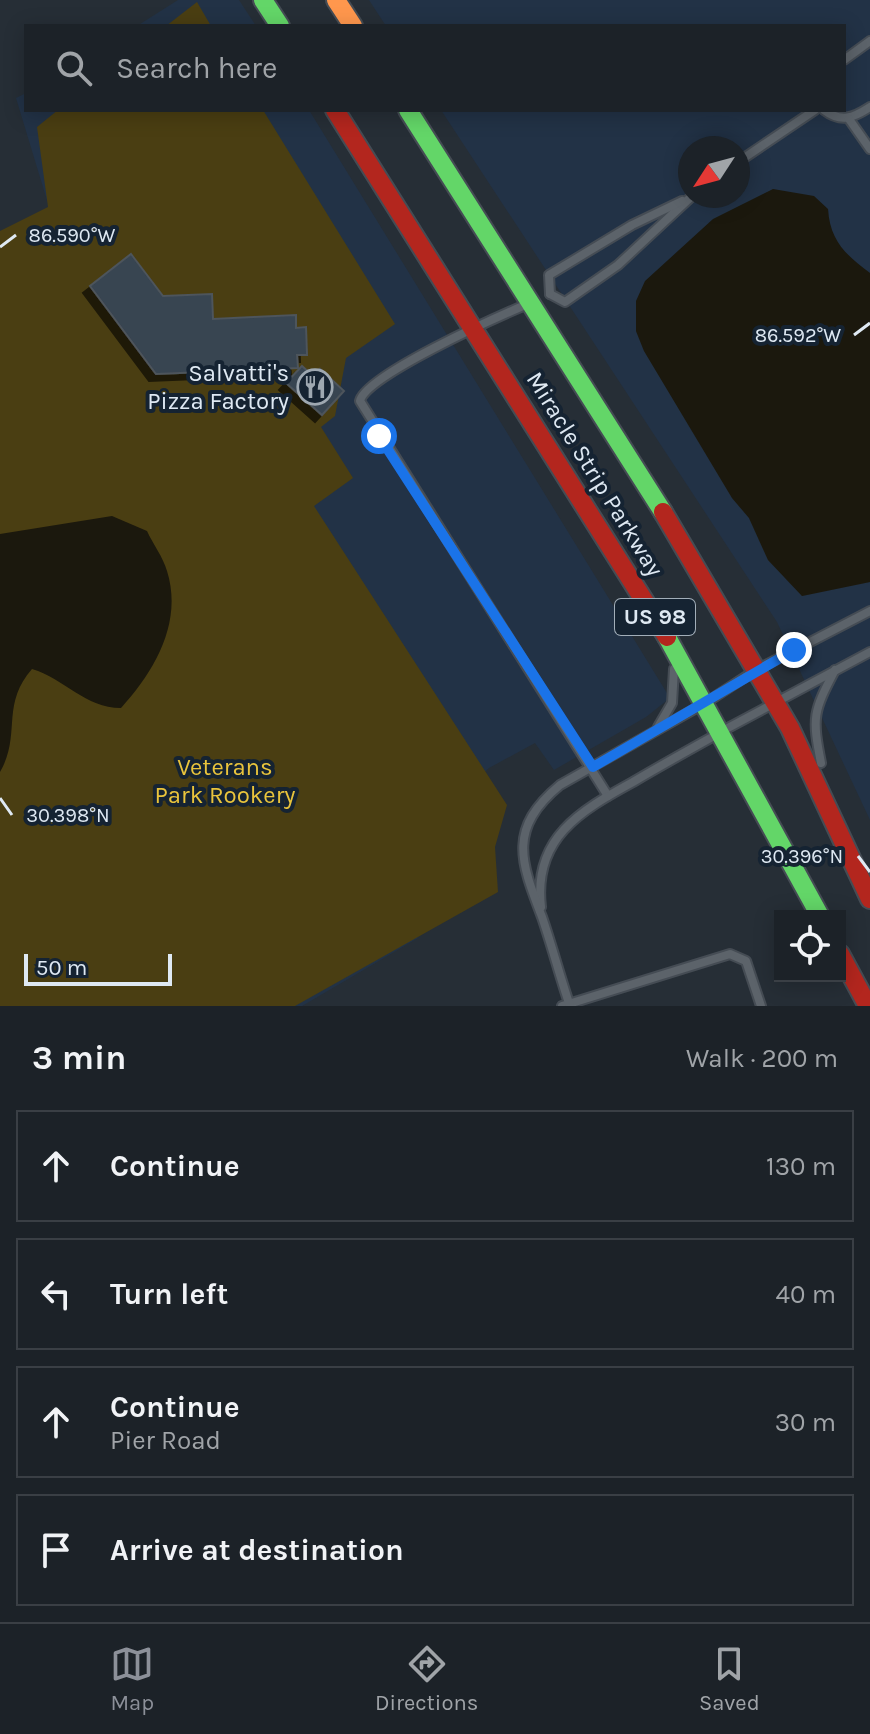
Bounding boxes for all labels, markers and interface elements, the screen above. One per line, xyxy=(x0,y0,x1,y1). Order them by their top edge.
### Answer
search box xyxy=(24,24,846,112)
icon: search xyxy=(52,46,96,90)
text: Search here xyxy=(116,50,277,86)
north arrow xyxy=(678,136,750,208)
text: 86.590°W xyxy=(29,224,115,247)
text: 86.592°W xyxy=(755,324,841,347)
place label: Salvatti's Pizza Factory xyxy=(147,359,289,415)
street label: Miracle Strip Parkway xyxy=(521,366,669,582)
restaurant icon: Salvatti's Pizza Factory xyxy=(296,368,334,406)
route start xyxy=(361,418,397,454)
road number: US 98 xyxy=(615,599,695,635)
route end xyxy=(776,632,812,668)
park label: Veterans Park Rookery xyxy=(154,753,296,809)
text: 30.398°N xyxy=(26,804,110,827)
text: 30.396°N xyxy=(761,845,843,868)
map controls xyxy=(774,910,846,982)
button: locate xyxy=(774,910,846,982)
scale bar xyxy=(24,950,172,986)
text: 50 m xyxy=(36,955,87,981)
text: 3 min xyxy=(32,1038,126,1078)
text: Walk · 200 m xyxy=(686,1043,838,1074)
icon: ahead xyxy=(34,1144,78,1188)
text: Continue xyxy=(110,1148,240,1184)
text: 130 m xyxy=(766,1151,836,1182)
icon: left xyxy=(34,1272,78,1316)
text: Turn left xyxy=(110,1276,228,1312)
text: 40 m xyxy=(776,1279,836,1310)
text: Continue xyxy=(110,1389,240,1425)
icon: ahead xyxy=(34,1400,78,1444)
text: 30 m xyxy=(775,1407,836,1438)
text: Pier Road xyxy=(110,1425,221,1456)
icon: arrive xyxy=(34,1528,78,1572)
text: Arrive at destination xyxy=(110,1532,404,1568)
tab: Map xyxy=(110,1642,154,1716)
tab: Directions xyxy=(375,1642,478,1716)
tab: Saved xyxy=(699,1642,760,1716)

